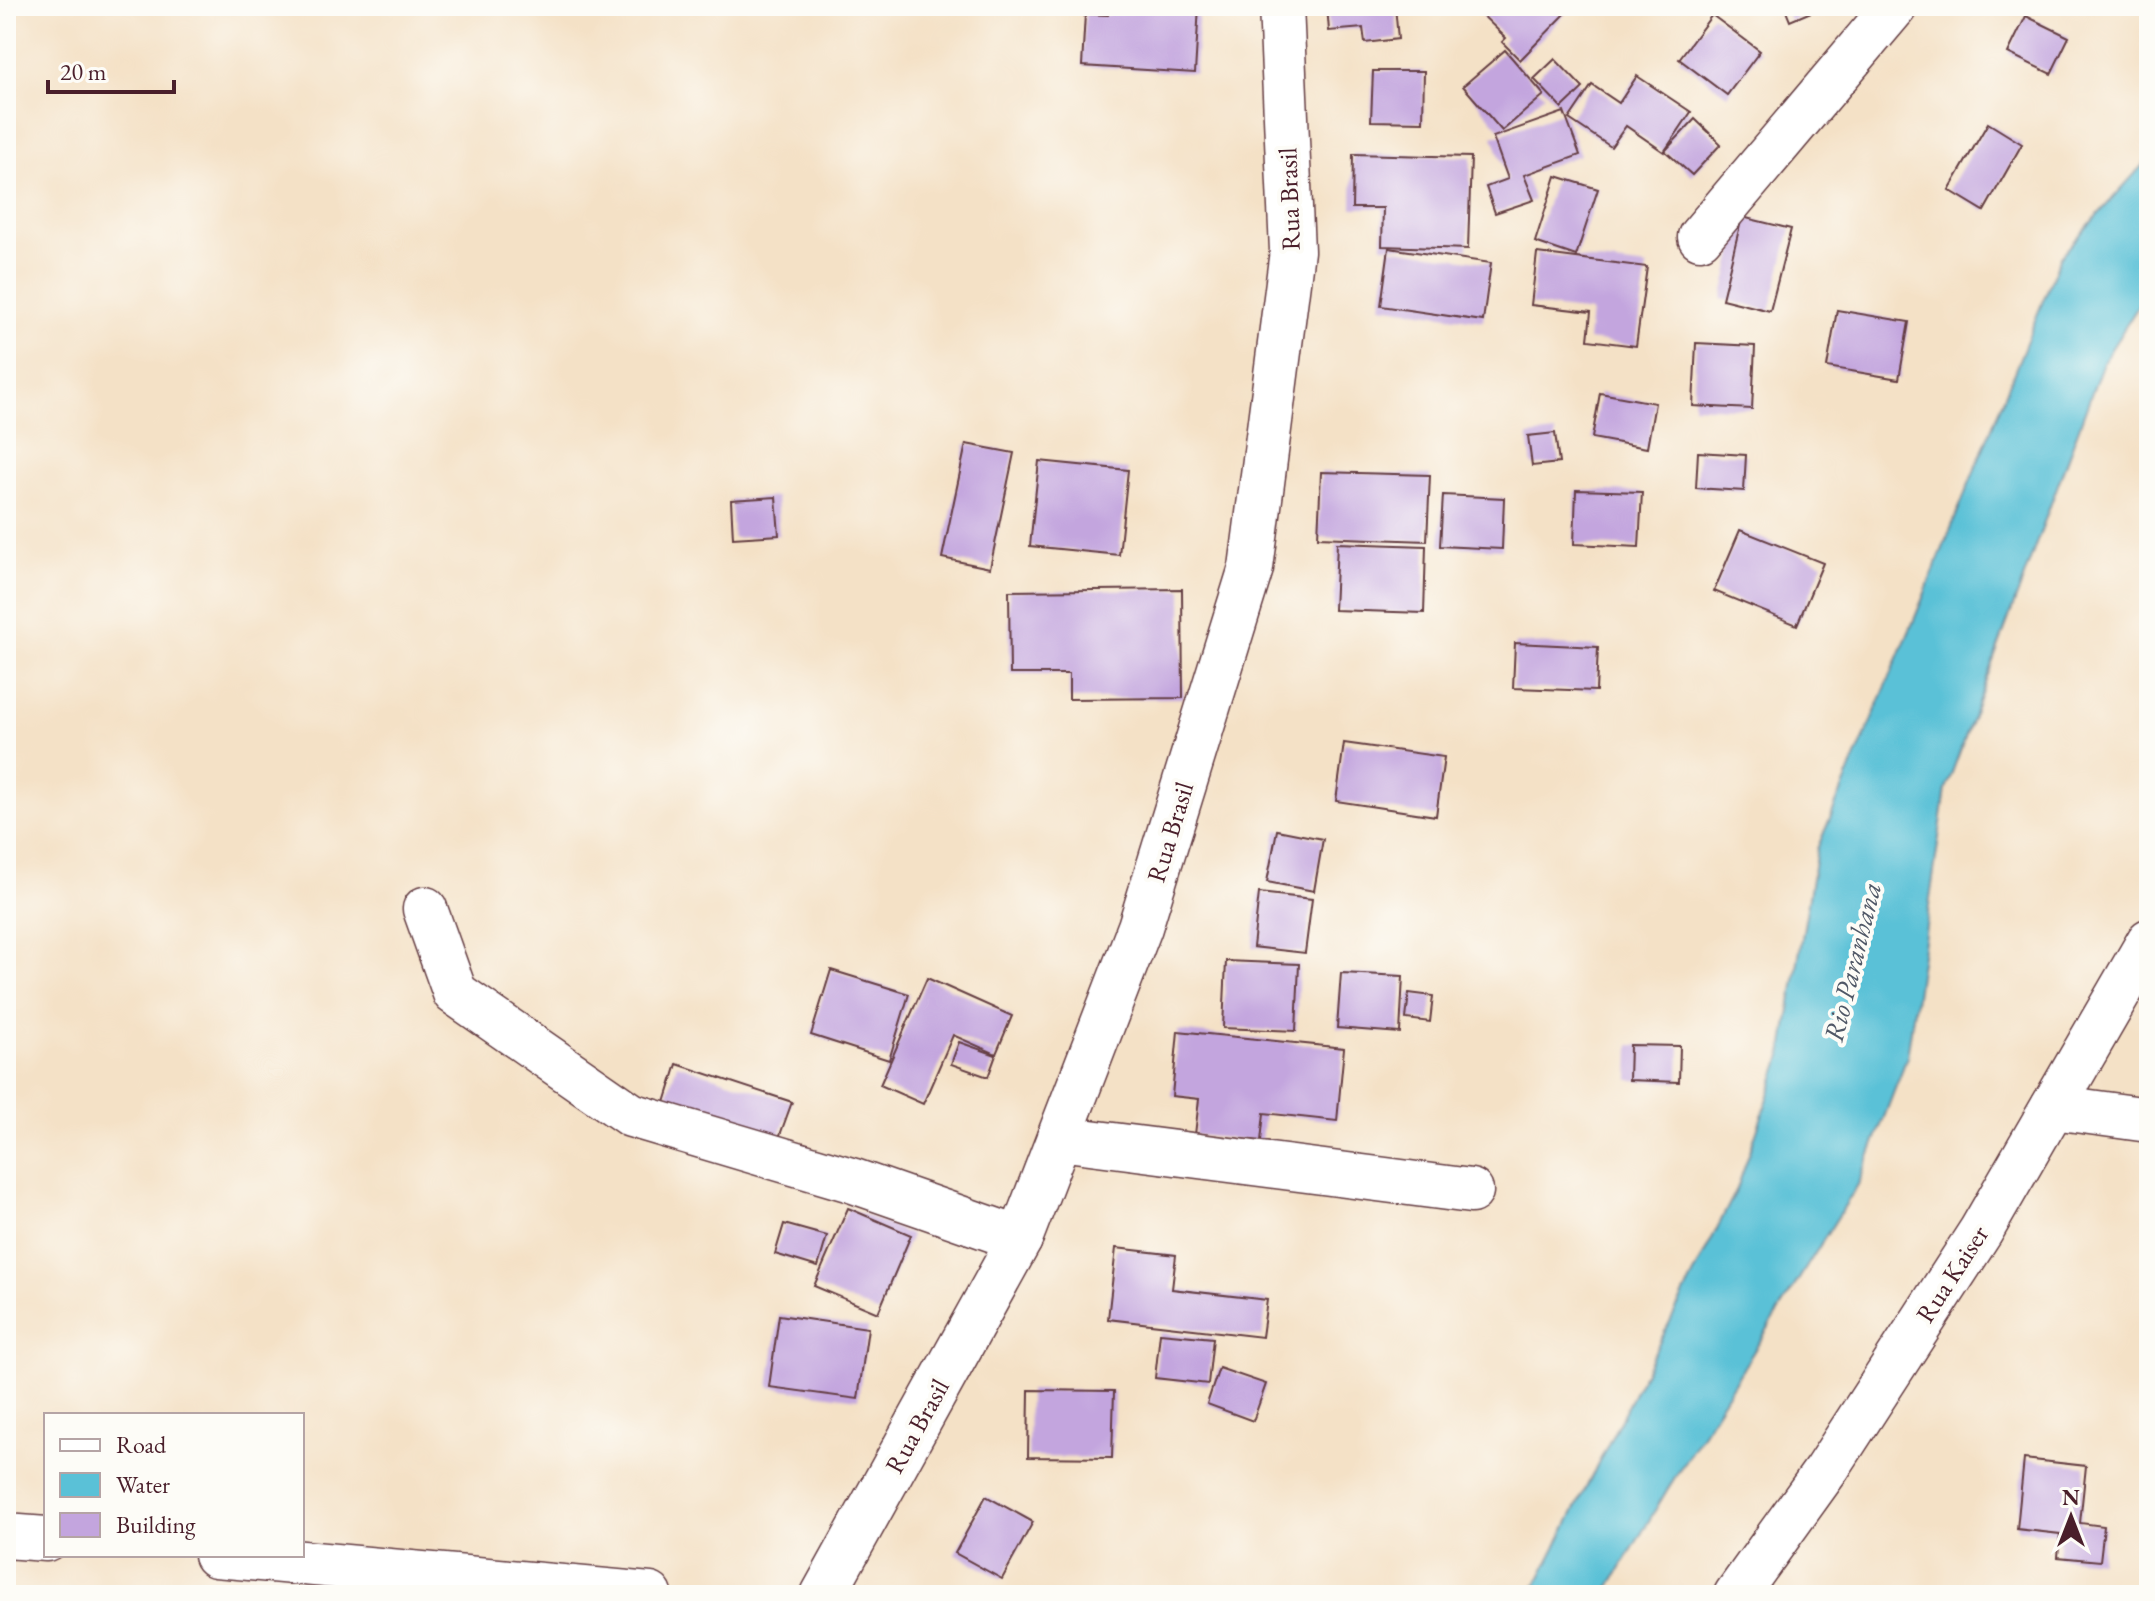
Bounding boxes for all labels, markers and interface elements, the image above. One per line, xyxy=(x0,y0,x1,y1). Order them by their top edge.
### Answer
scale bar xyxy=(48,44,174,94)
text: 20 m xyxy=(60,56,107,87)
street label: Rua Brasil xyxy=(1270,147,1308,251)
street label: Rua Brasil xyxy=(1139,778,1201,886)
water label: Rio Paranhana xyxy=(1815,878,1889,1046)
street label: Rua Kaiser xyxy=(1908,1219,1996,1329)
street label: Rua Brasil xyxy=(877,1373,957,1479)
legend xyxy=(44,1413,304,1557)
text: Road xyxy=(116,1429,167,1460)
text: Water xyxy=(116,1469,170,1500)
north arrow xyxy=(2031,1477,2111,1557)
text: N xyxy=(2062,1483,2080,1512)
text: Building xyxy=(116,1509,196,1540)

